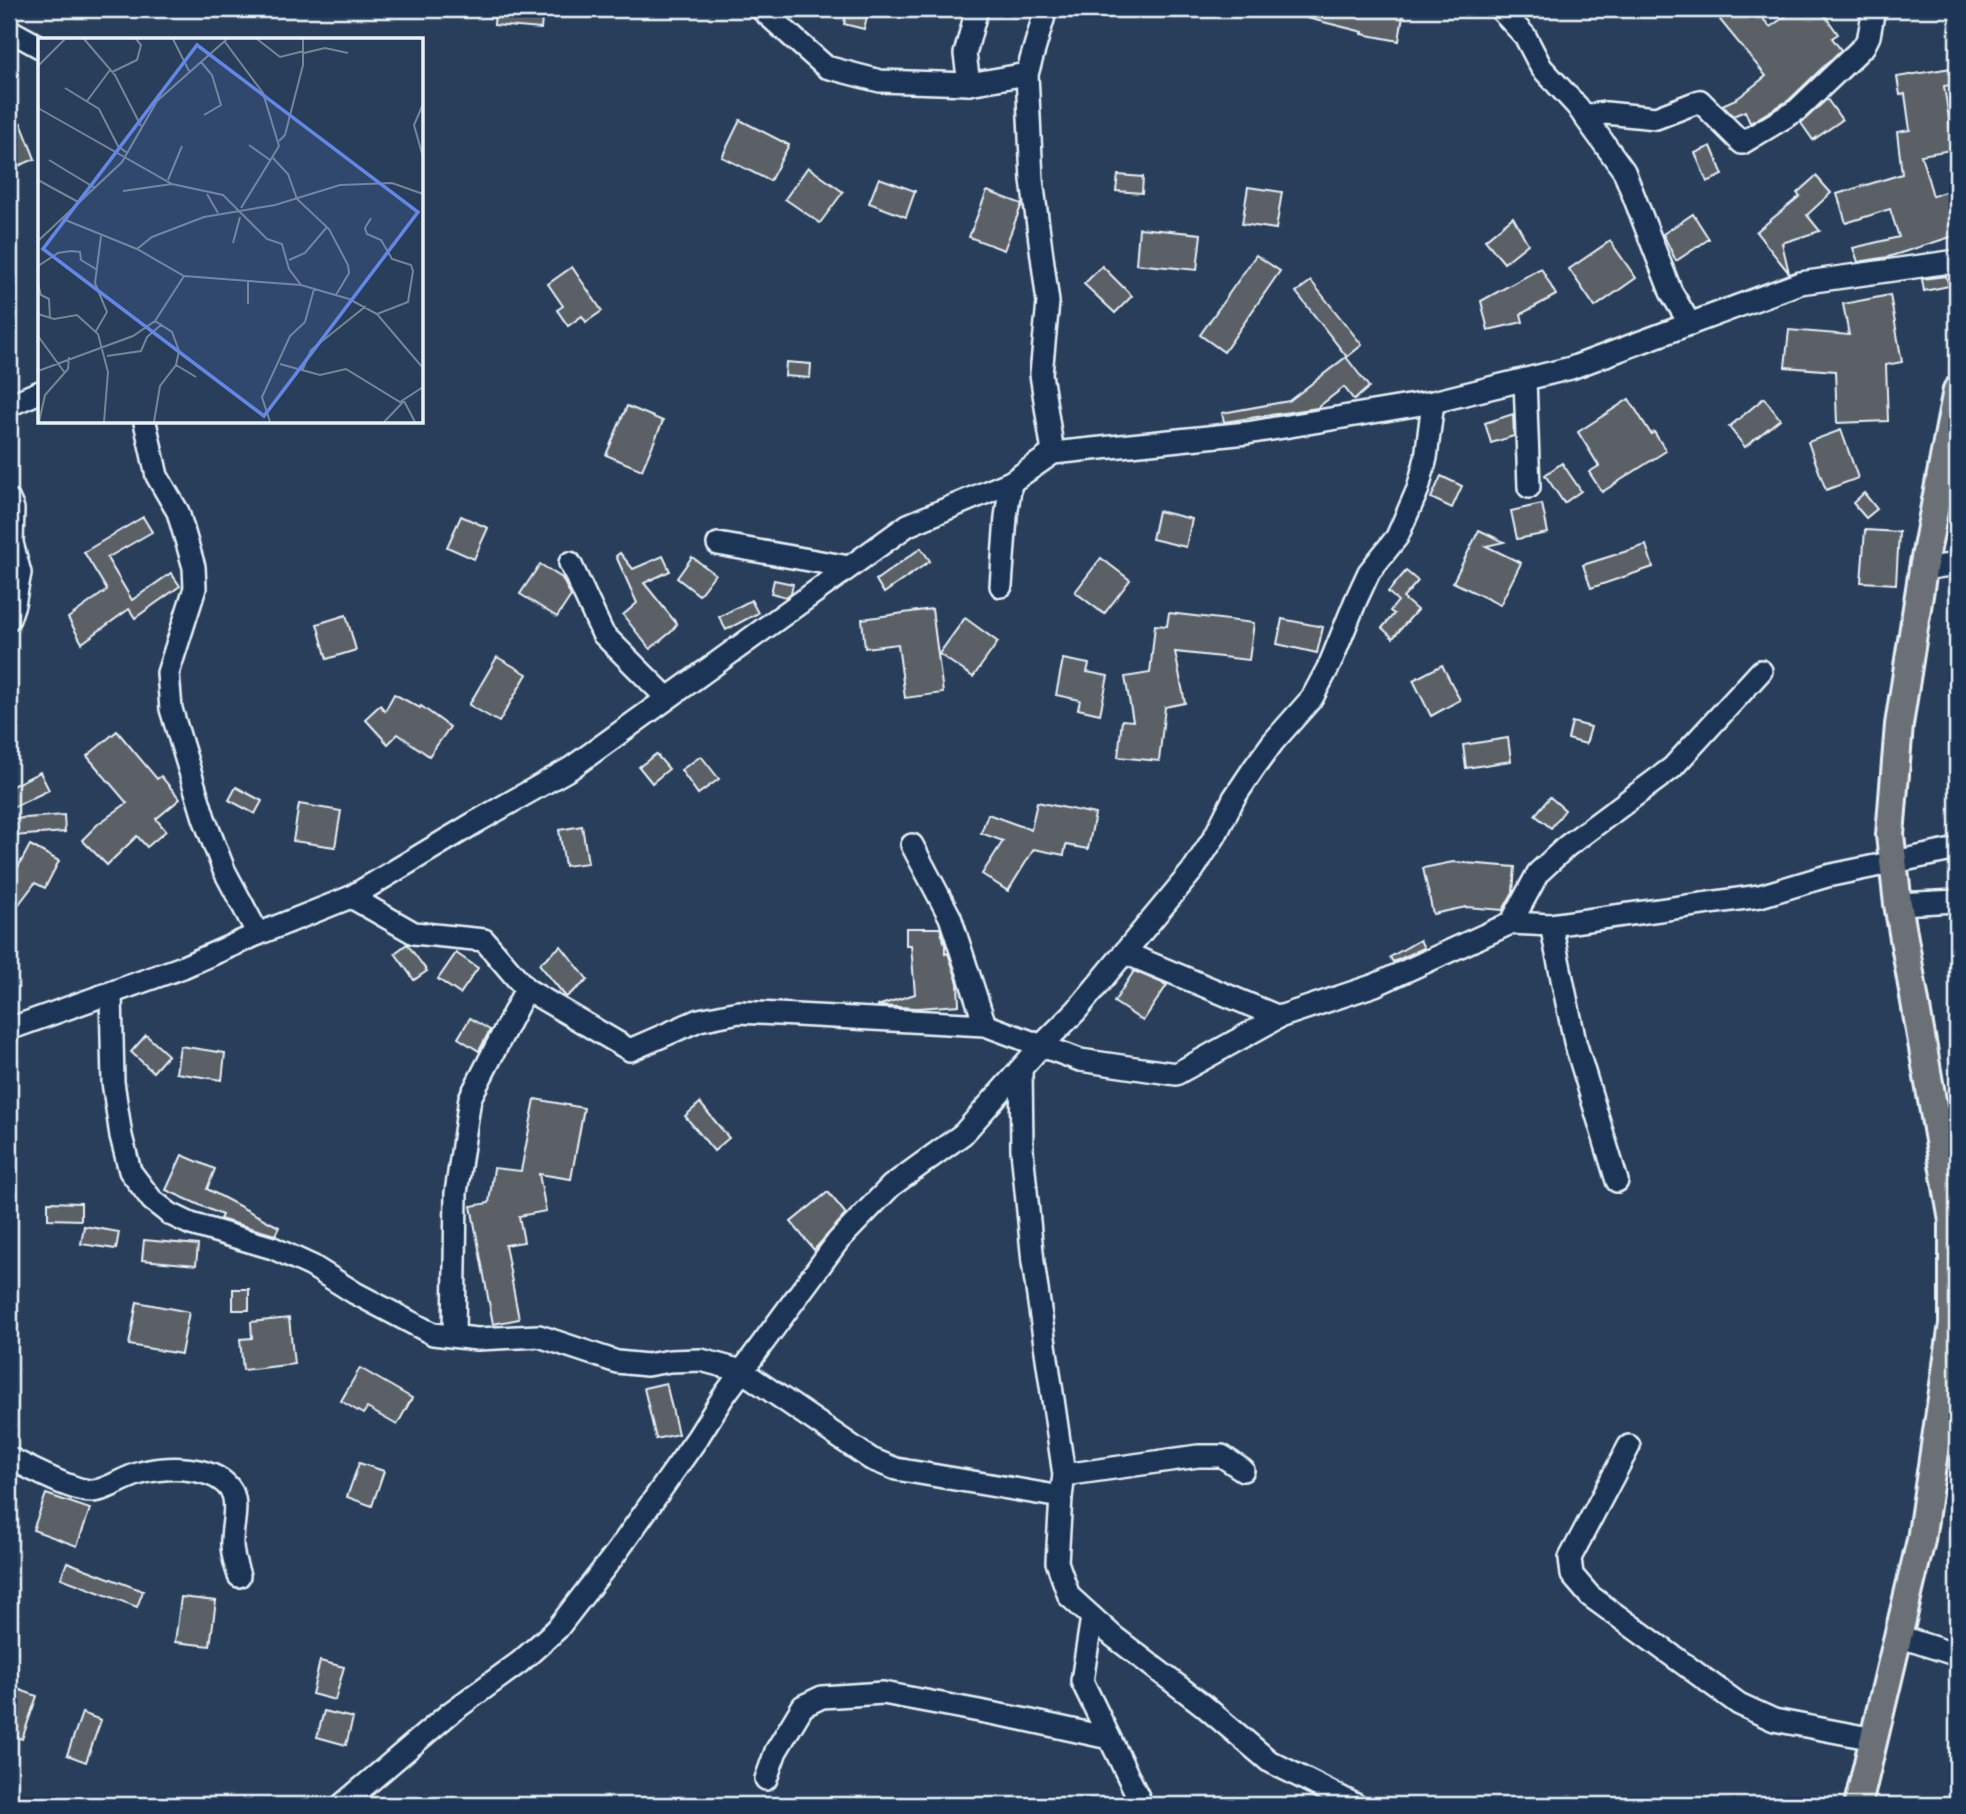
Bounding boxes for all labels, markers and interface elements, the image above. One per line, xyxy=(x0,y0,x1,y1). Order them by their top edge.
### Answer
inset map xyxy=(38,38,424,424)

